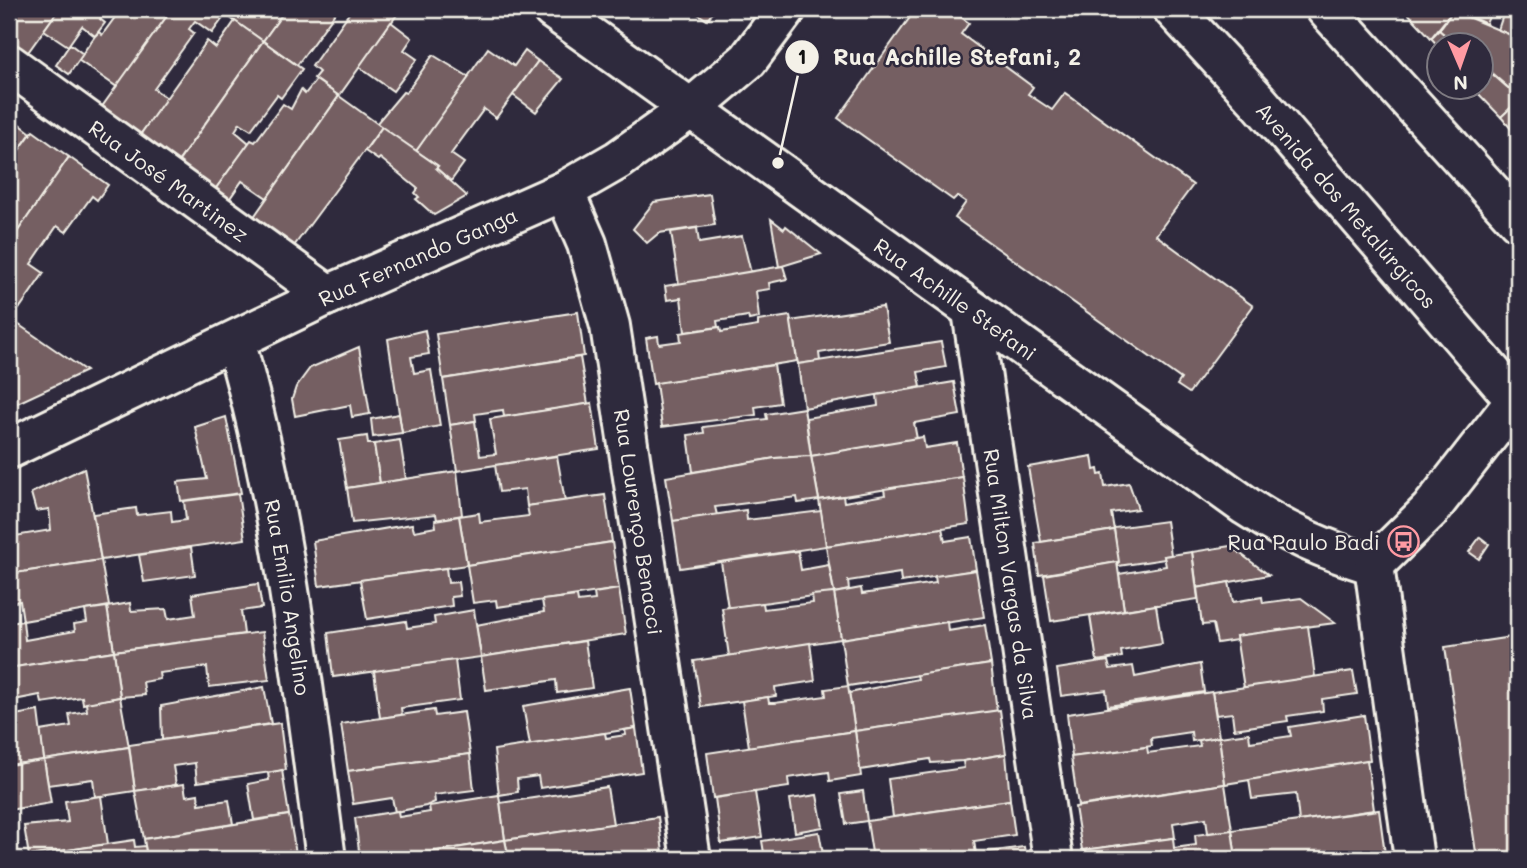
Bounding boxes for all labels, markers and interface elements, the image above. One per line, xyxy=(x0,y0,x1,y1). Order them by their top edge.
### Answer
north arrow xyxy=(1426,32,1496,102)
callout: Rua Achille Stefani, 2 xyxy=(784,35,1095,79)
text: Rua Achille Stefani, 2 xyxy=(833,41,1081,71)
text: 1 xyxy=(797,42,807,69)
text: N xyxy=(1453,71,1468,96)
street label: Avenida dos Metalúrgicos xyxy=(1251,96,1443,313)
street label: Rua José Martinez xyxy=(84,113,255,247)
street label: Rua Fernando Ganga xyxy=(314,200,521,311)
street label: Rua Achille Stefani xyxy=(869,231,1043,366)
street label: Rua Lourenço Benacci xyxy=(609,407,670,637)
street label: Rua Milton Vargas da Silva xyxy=(979,447,1046,721)
street label: Rua Emilio Angelino xyxy=(260,497,318,697)
bus stop icon: Rua Paulo Badi xyxy=(1386,524,1420,558)
place label: Rua Paulo Badi xyxy=(1228,528,1380,555)

